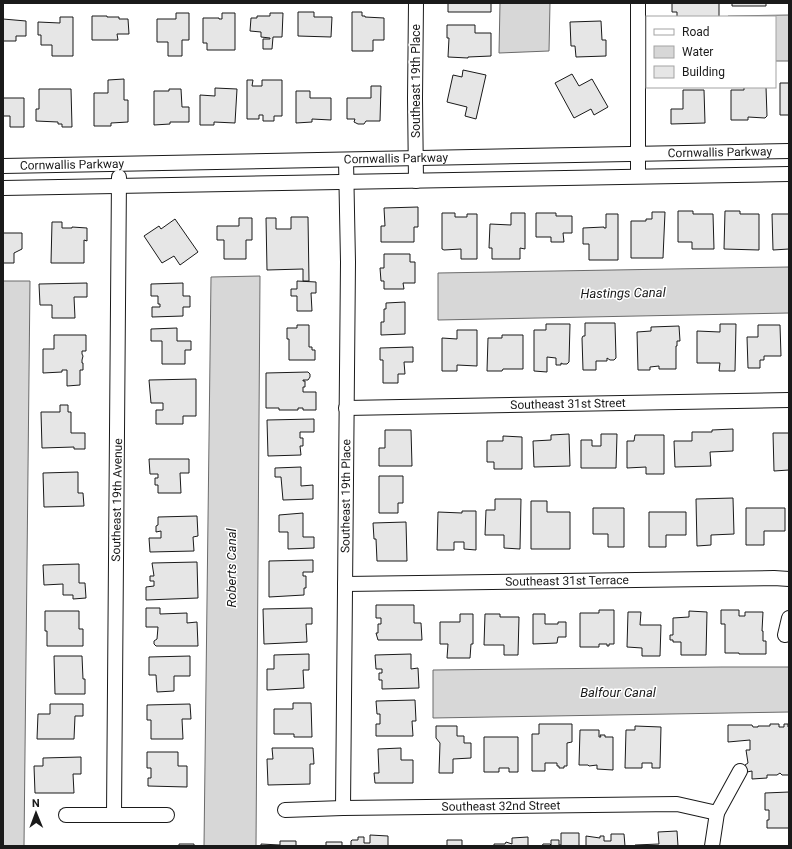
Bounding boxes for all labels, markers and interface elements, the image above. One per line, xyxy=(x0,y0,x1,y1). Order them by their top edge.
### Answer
legend xyxy=(646,16,776,88)
street label: Southeast 19th Place xyxy=(409,24,423,138)
text: Road xyxy=(682,25,710,39)
text: Water xyxy=(682,45,713,59)
text: Building xyxy=(682,65,725,79)
street label: Cornwallis Parkway xyxy=(668,144,772,160)
street label: Cornwallis Parkway xyxy=(344,151,449,166)
street label: Cornwallis Parkway xyxy=(20,157,125,173)
water label: Hastings Canal xyxy=(580,285,667,301)
street label: Southeast 31st Street xyxy=(510,396,626,412)
street label: Southeast 19th Avenue xyxy=(109,438,125,562)
street label: Southeast 19th Place xyxy=(338,439,353,553)
water label: Roberts Canal xyxy=(224,528,239,608)
street label: Southeast 31st Terrace xyxy=(505,573,629,589)
water label: Balfour Canal xyxy=(580,685,657,700)
north arrow xyxy=(16,793,56,833)
text: N xyxy=(32,797,40,810)
street label: Southeast 32nd Street xyxy=(441,798,560,814)

